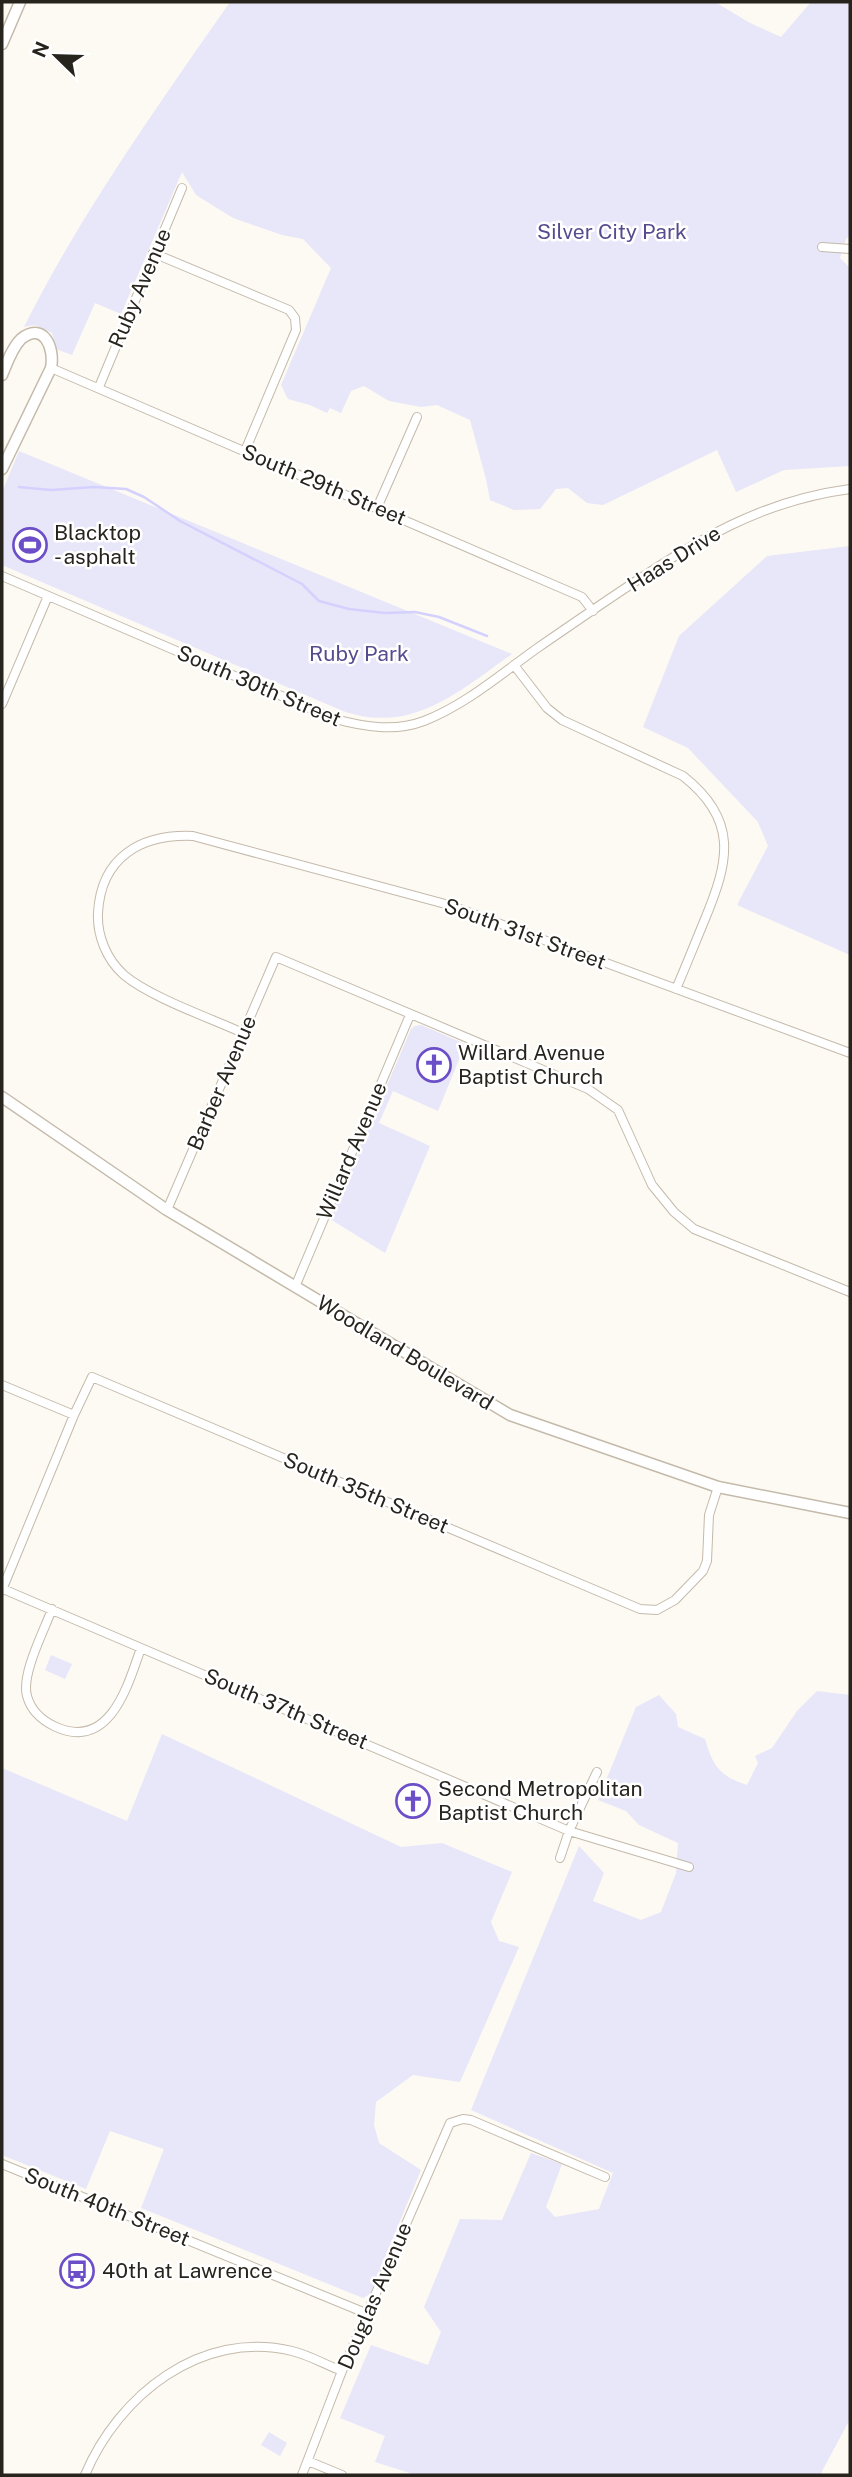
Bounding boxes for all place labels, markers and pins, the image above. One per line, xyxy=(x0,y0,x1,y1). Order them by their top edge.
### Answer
place label: Blacktop - asphalt xyxy=(54,520,141,569)
sports icon: Blacktop - asphalt xyxy=(11,526,49,564)
place label: Willard Avenue Baptist Church xyxy=(458,1040,605,1089)
church icon: Willard Avenue Baptist Church xyxy=(415,1046,453,1084)
place label: Second Metropolitan Baptist Church xyxy=(438,1776,643,1825)
church icon: Second Metropolitan Baptist Church xyxy=(394,1782,432,1820)
bus stop icon: 40th at Lawrence xyxy=(58,2252,96,2290)
place label: 40th at Lawrence xyxy=(102,2258,273,2283)

